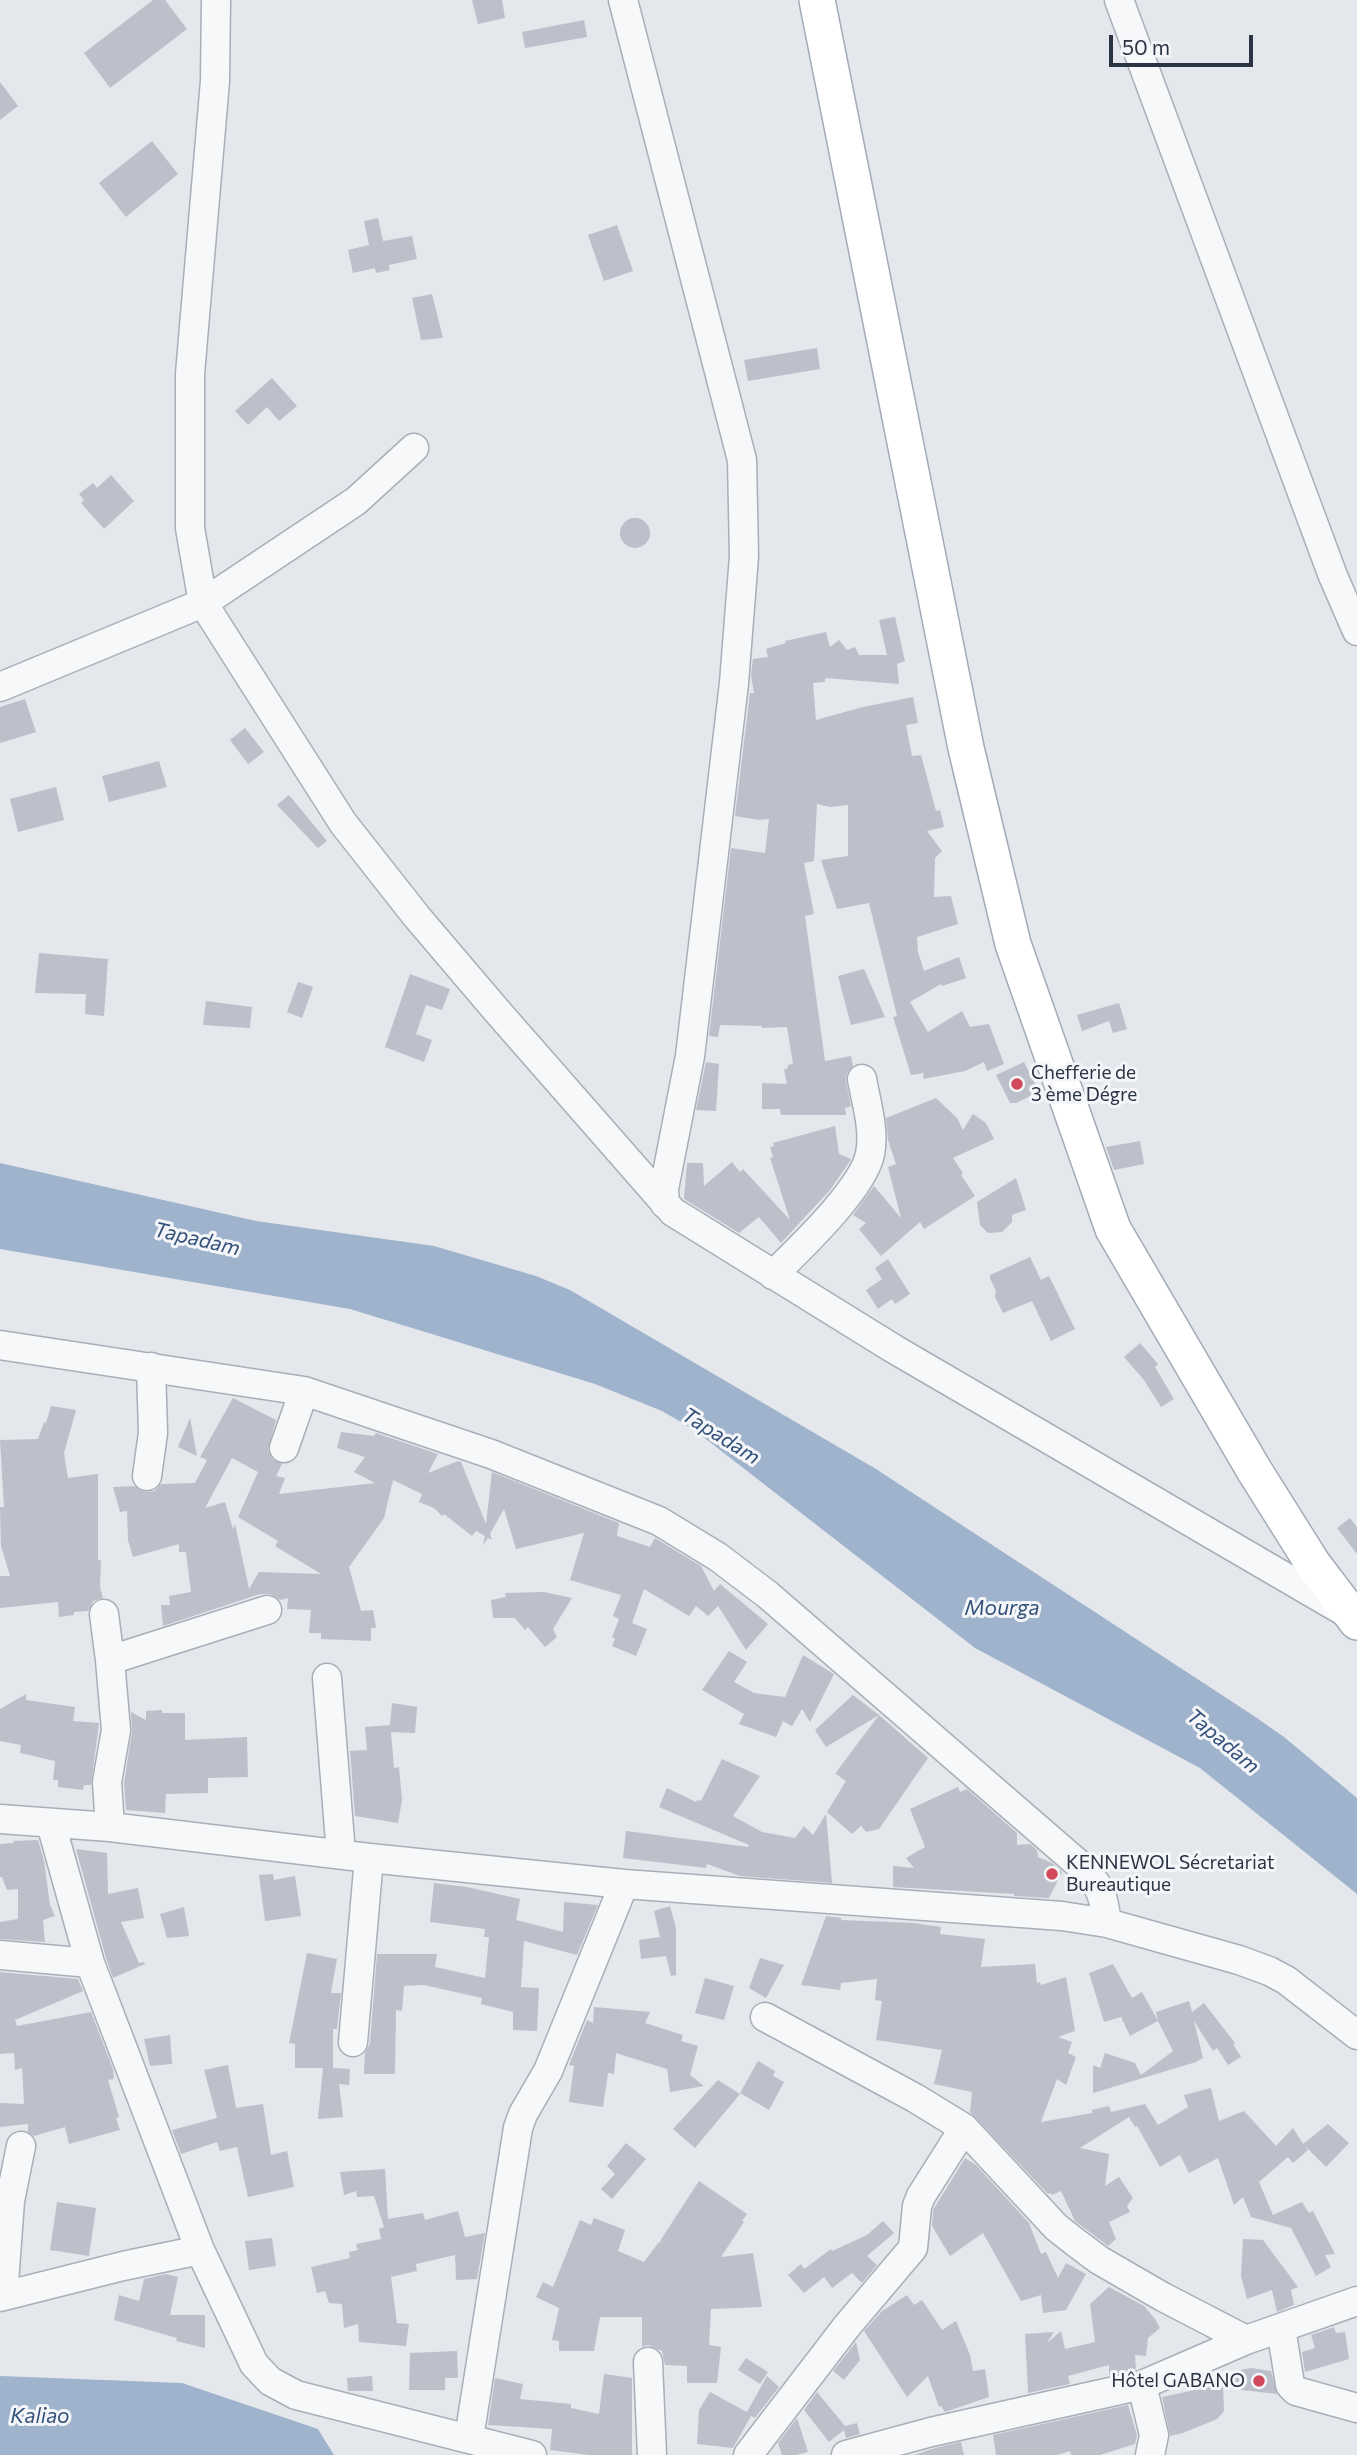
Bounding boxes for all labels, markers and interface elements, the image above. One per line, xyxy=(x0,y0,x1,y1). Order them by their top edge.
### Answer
scale bar xyxy=(1112,21,1256,65)
text: 50 m xyxy=(1122,34,1170,59)
place label: Chefferie de 3 ème Dégre xyxy=(1031,1062,1137,1106)
marker: Chefferie de 3 ème Dégre xyxy=(1009,1076,1025,1092)
water label: Tapadam xyxy=(152,1217,242,1261)
water label: Tapadam xyxy=(677,1402,765,1470)
water label: Mourga xyxy=(965,1595,1039,1621)
water label: Tapadam xyxy=(1181,1703,1265,1779)
place label: KENNEWOL Sécretariat Bureautique xyxy=(1066,1852,1275,1896)
marker: KENNEWOL Sécretariat Bureautique xyxy=(1044,1866,1060,1882)
place label: Hôtel GABANO xyxy=(1111,2370,1245,2392)
marker: Hôtel GABANO xyxy=(1251,2373,1267,2389)
water label: Kaliao xyxy=(10,2403,70,2429)

